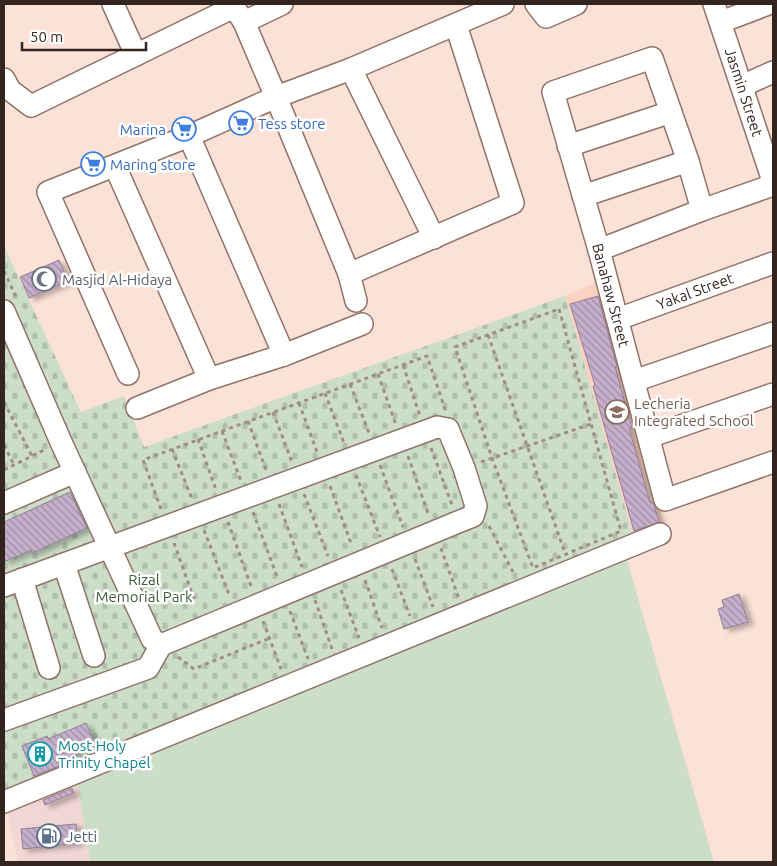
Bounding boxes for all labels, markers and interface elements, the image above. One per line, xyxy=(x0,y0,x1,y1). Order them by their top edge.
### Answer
scale bar xyxy=(22,20,146,52)
text: 50 m xyxy=(30,28,63,45)
street label: Jasmin Street xyxy=(722,46,766,139)
supermarket icon: Tess store xyxy=(228,110,254,136)
place label: Tess store xyxy=(258,115,325,132)
supermarket icon: Marina xyxy=(171,116,197,142)
place label: Marina xyxy=(120,121,166,138)
supermarket icon: Maring store xyxy=(80,151,106,177)
place label: Maring store xyxy=(110,156,196,173)
street label: Banahaw Street xyxy=(589,241,633,349)
mosque icon: Masjid Al-Hidaya xyxy=(31,266,57,292)
street label: Yakal Street xyxy=(654,269,736,313)
place label: Masjid Al-Hidaya xyxy=(62,271,172,288)
place label: Lecheria Integrated School xyxy=(634,395,754,429)
school or university icon: Lecheria Integrated School xyxy=(604,399,630,425)
park label: Rizal Memorial Park xyxy=(95,571,193,605)
place label: Most Holy Trinity Chapel xyxy=(58,737,150,771)
building icon: Most Holy Trinity Chapel xyxy=(27,741,53,767)
fuel station icon: Jetti xyxy=(36,823,62,849)
place label: Jetti xyxy=(66,828,97,845)

